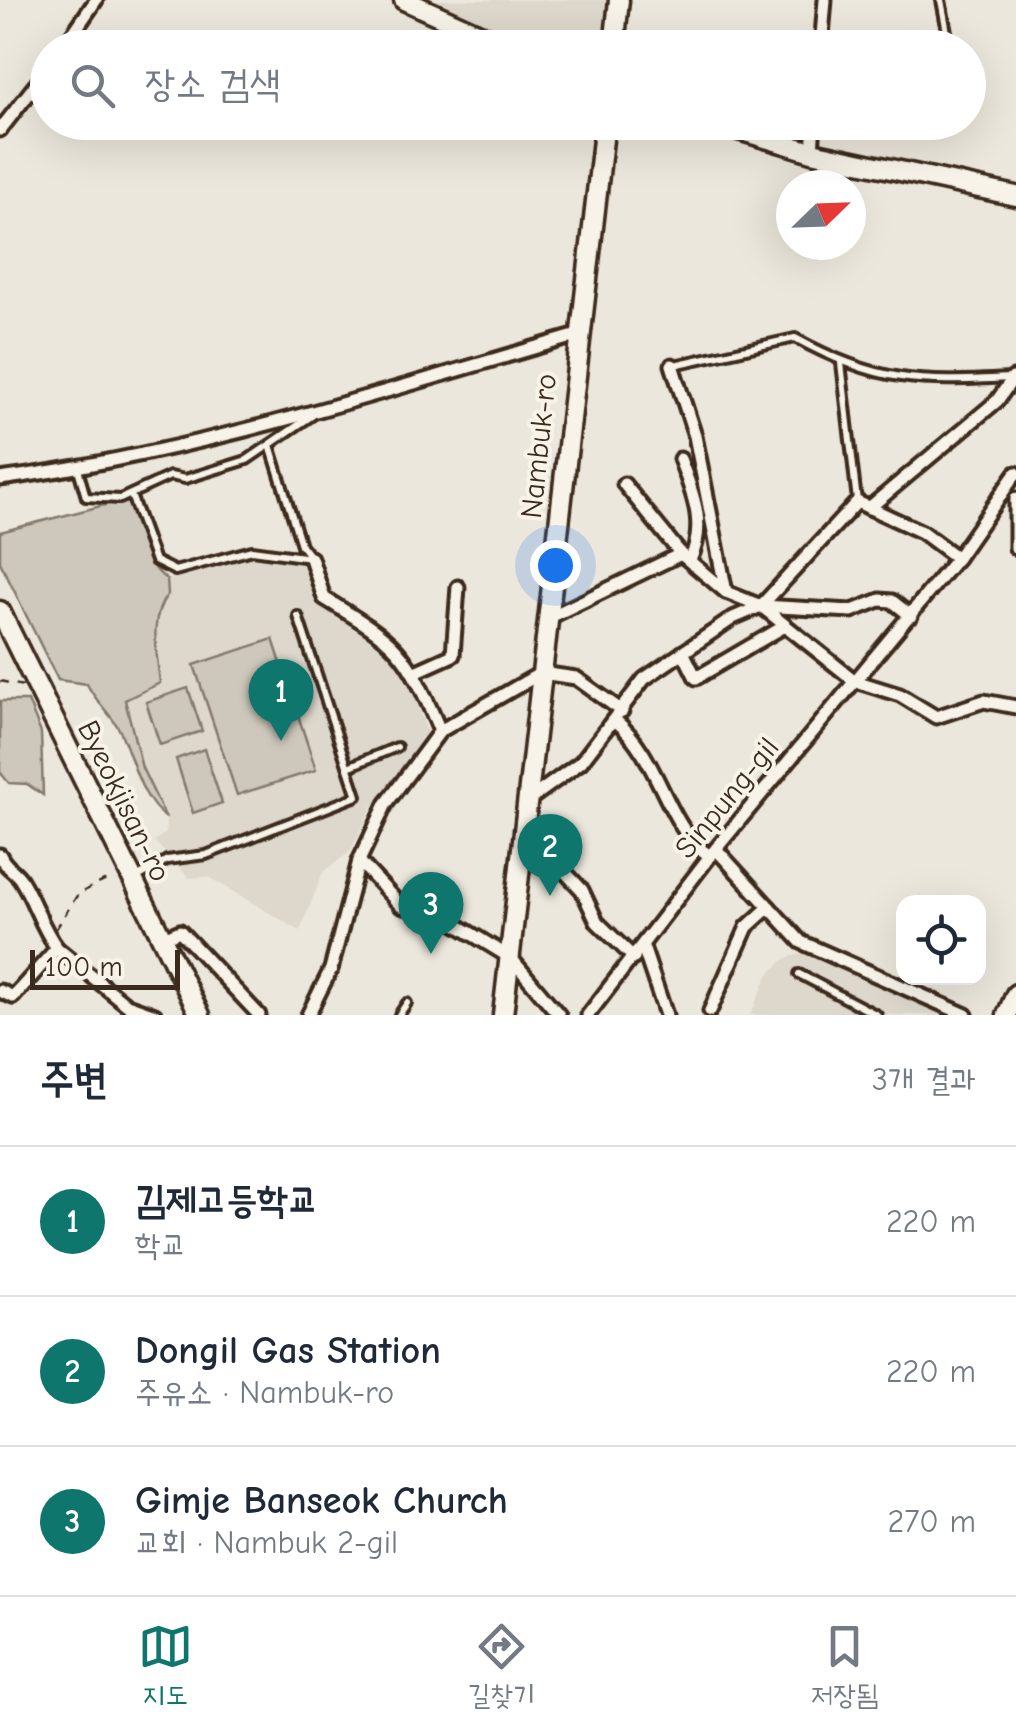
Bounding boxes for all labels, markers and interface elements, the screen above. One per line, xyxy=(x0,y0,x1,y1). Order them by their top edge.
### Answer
search box xyxy=(30,30,986,140)
icon: search xyxy=(65,58,120,113)
text: 장소 검색 xyxy=(145,62,280,106)
north arrow xyxy=(776,170,866,260)
street label: Nambuk-ro xyxy=(514,372,564,520)
your location xyxy=(530,540,581,591)
pin: 1 xyxy=(248,658,314,741)
street label: Byeokjisan-ro xyxy=(70,715,178,887)
street label: Sinpung-gil xyxy=(668,731,786,865)
pin: 2 xyxy=(518,814,582,896)
pin: 3 xyxy=(398,872,464,954)
map controls xyxy=(896,895,986,985)
button: locate xyxy=(896,895,986,985)
scale bar xyxy=(30,945,180,990)
text: 100 m xyxy=(45,951,123,983)
text: 주변 xyxy=(40,1055,108,1104)
text: 3개 결과 xyxy=(872,1061,976,1098)
text: 김제고등학교 xyxy=(135,1178,318,1222)
text: 1 xyxy=(66,1203,79,1240)
text: 220 m xyxy=(886,1203,976,1240)
text: 학교 xyxy=(135,1226,187,1263)
text: Dongil Gas Station xyxy=(135,1329,441,1373)
text: 2 xyxy=(65,1353,80,1390)
text: 220 m xyxy=(886,1353,976,1390)
text: 주유소 · Nambuk-ro xyxy=(135,1374,394,1411)
text: Gimje Banseok Church xyxy=(135,1479,508,1523)
text: 3 xyxy=(65,1503,80,1540)
text: 270 m xyxy=(888,1503,976,1540)
text: 교회 · Nambuk 2-gil xyxy=(135,1524,398,1561)
tab: 지도 xyxy=(138,1619,193,1714)
tab: 길찾기 xyxy=(468,1619,535,1714)
tab: 저장됨 xyxy=(811,1619,878,1714)

